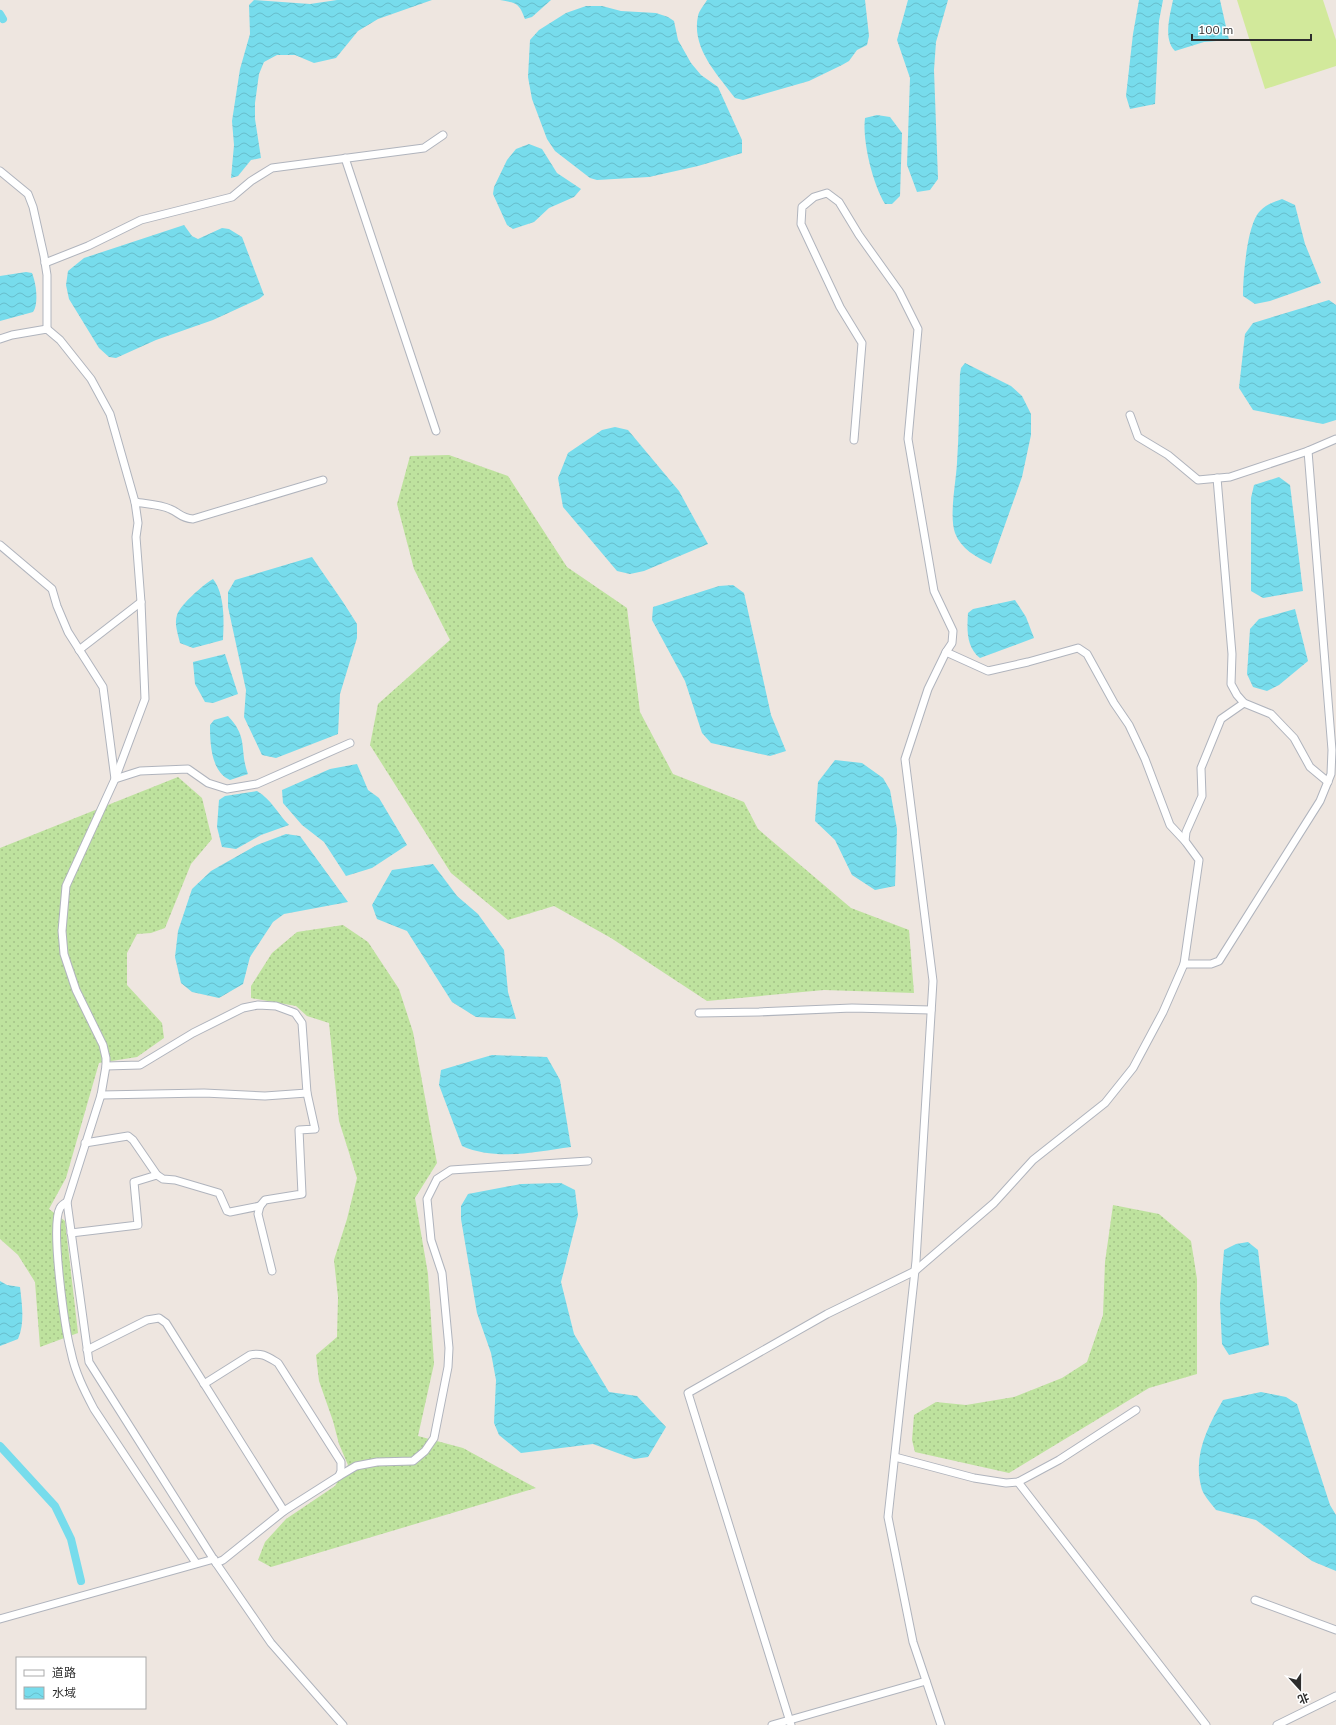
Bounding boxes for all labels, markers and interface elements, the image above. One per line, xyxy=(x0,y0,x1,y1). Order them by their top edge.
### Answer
scale bar xyxy=(1192,16,1311,42)
text: 100 m xyxy=(1198,22,1233,37)
legend xyxy=(16,1657,146,1709)
text: 道路 xyxy=(52,1665,76,1680)
north arrow xyxy=(1280,1669,1320,1709)
text: 水域 xyxy=(52,1685,76,1700)
text: 北 xyxy=(1296,1690,1311,1707)

